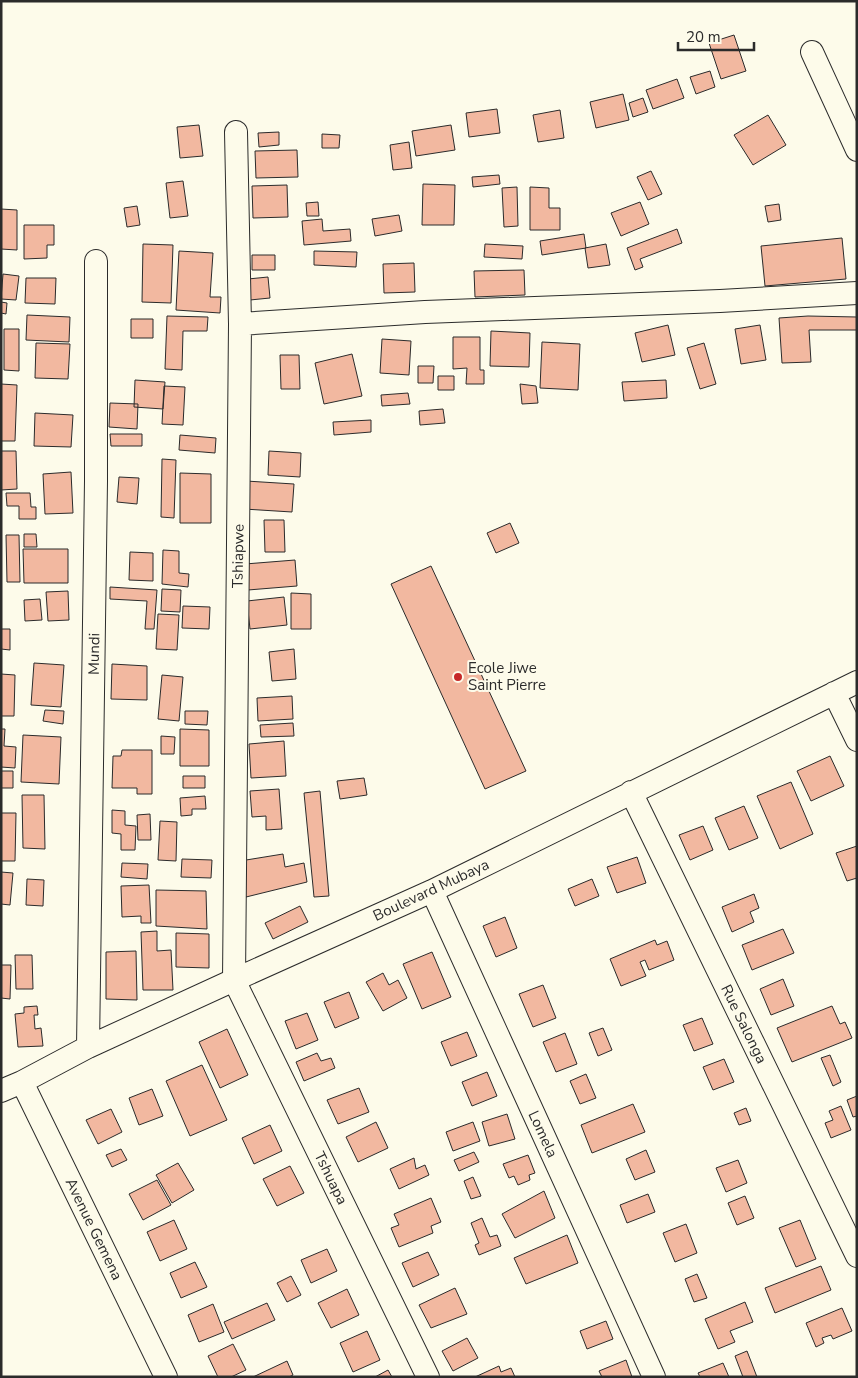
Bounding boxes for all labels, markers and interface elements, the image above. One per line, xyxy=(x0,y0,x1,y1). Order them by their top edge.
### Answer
scale bar xyxy=(678,20,754,52)
text: 20 m xyxy=(686,27,721,47)
street label: Tshiapwe xyxy=(227,524,249,588)
street label: Mundi xyxy=(84,633,104,675)
place label: Ecole Jiwe Saint Pierre xyxy=(468,658,546,695)
marker: Ecole Jiwe Saint Pierre xyxy=(452,671,464,683)
street label: Boulevard Mubaya xyxy=(370,854,492,926)
street label: Rue Salonga xyxy=(716,981,772,1067)
street label: Lomela xyxy=(523,1107,563,1161)
street label: Tshuapa xyxy=(310,1148,352,1208)
street label: Avenue Gemena xyxy=(61,1175,127,1283)

